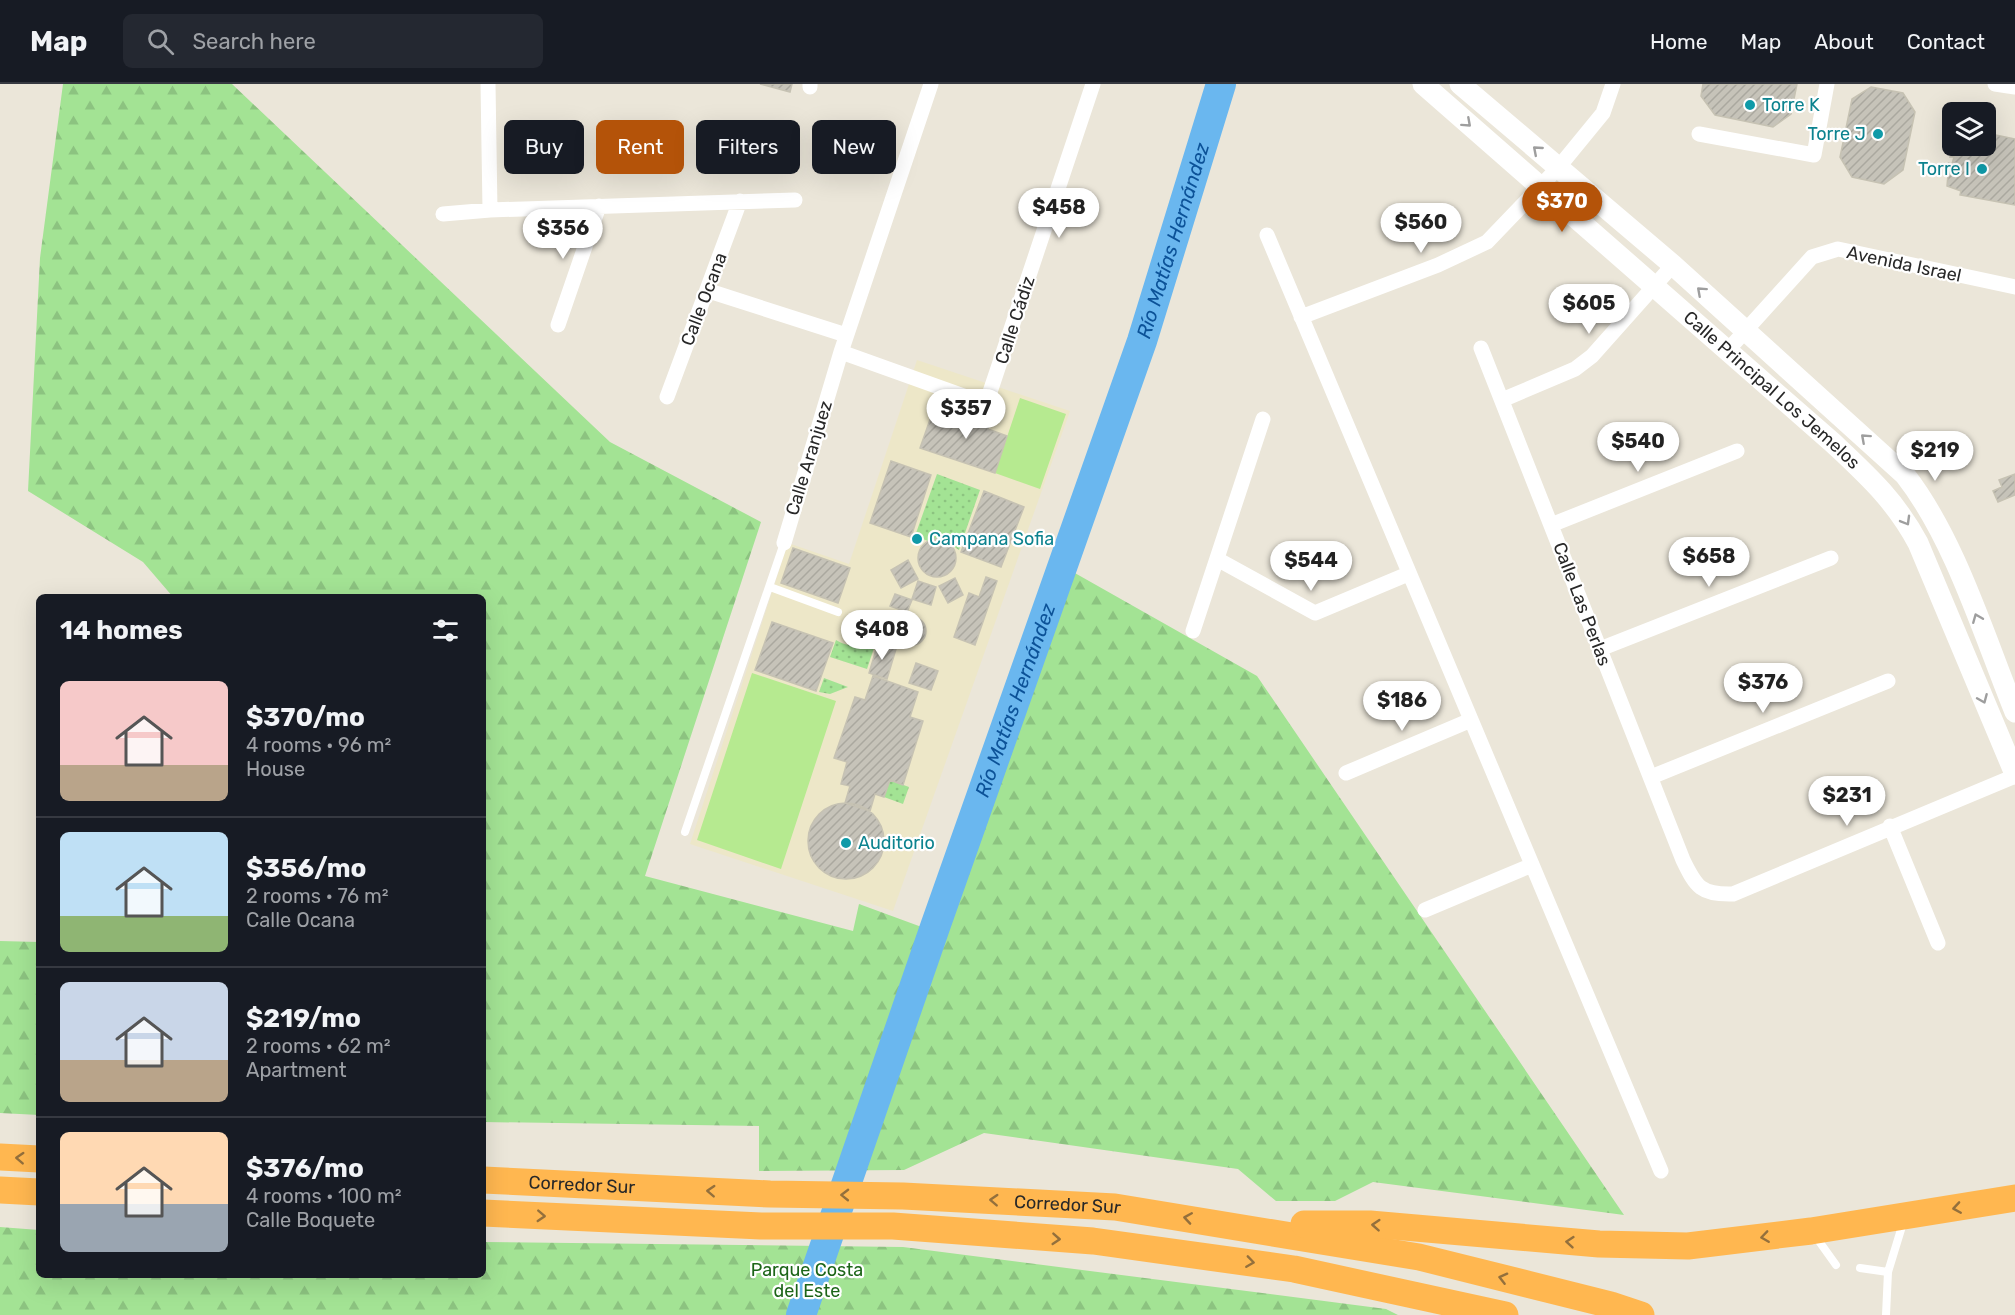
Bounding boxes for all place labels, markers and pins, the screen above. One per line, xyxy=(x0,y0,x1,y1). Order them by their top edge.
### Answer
place label: Torre K xyxy=(1762,94,1820,116)
marker: Torre K xyxy=(1743,98,1757,112)
place label: Torre J xyxy=(1808,123,1866,145)
marker: Torre J xyxy=(1871,127,1885,141)
place label: Torre I xyxy=(1918,158,1970,180)
marker: Torre I xyxy=(1975,162,1989,176)
pin: $370 xyxy=(1526,182,1598,233)
pin: $458 xyxy=(1023,188,1095,239)
pin: $560 xyxy=(1385,203,1457,254)
pin: $356 xyxy=(527,209,599,260)
pin: $605 xyxy=(1553,284,1625,335)
pin: $357 xyxy=(930,389,1002,440)
pin: $540 xyxy=(1602,422,1674,473)
pin: $219 xyxy=(1899,431,1971,482)
place label: Campana Sofia xyxy=(929,528,1054,550)
marker: Campana Sofia xyxy=(910,532,924,546)
pin: $658 xyxy=(1673,537,1745,588)
pin: $544 xyxy=(1275,541,1347,592)
pin: $408 xyxy=(846,610,918,661)
pin: $376 xyxy=(1727,663,1799,714)
pin: $186 xyxy=(1366,681,1438,732)
pin: $231 xyxy=(1811,776,1883,827)
place label: Auditorio xyxy=(858,832,935,854)
marker: Auditorio xyxy=(839,836,853,850)

